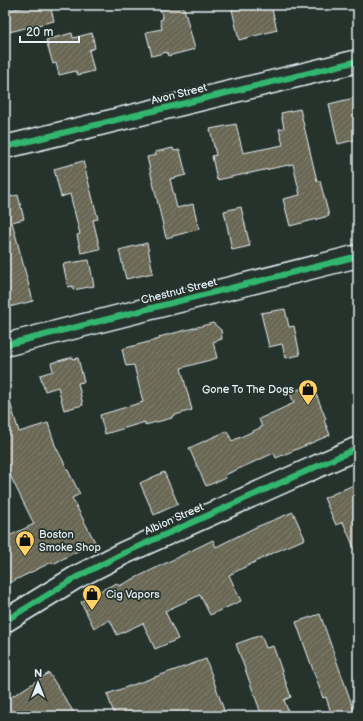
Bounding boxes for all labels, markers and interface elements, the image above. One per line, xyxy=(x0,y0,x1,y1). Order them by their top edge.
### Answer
scale bar xyxy=(20,18,79,44)
text: 20 m xyxy=(26,25,53,40)
street label: Avon Street xyxy=(150,81,209,107)
street label: Chestnut Street xyxy=(140,275,219,307)
shop icon: Gone To The Dogs xyxy=(297,378,319,406)
place label: Gone To The Dogs xyxy=(202,383,295,396)
street label: Albion Street xyxy=(142,500,206,538)
place label: Boston Smoke Shop xyxy=(39,528,101,554)
shop icon: Boston Smoke Shop xyxy=(14,529,36,557)
shop icon: Cig Vapors xyxy=(81,583,103,611)
place label: Cig Vapors xyxy=(106,588,160,601)
north arrow xyxy=(18,663,58,703)
text: N xyxy=(34,667,42,680)

